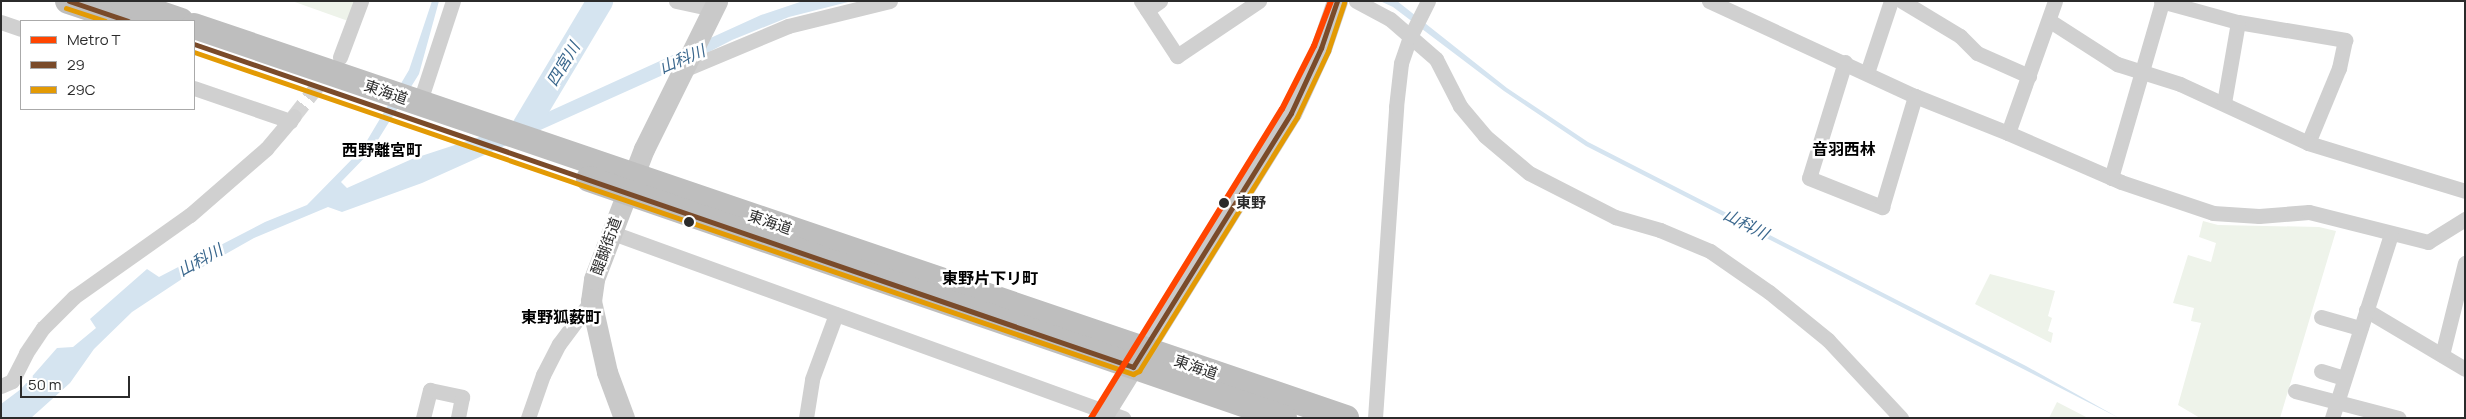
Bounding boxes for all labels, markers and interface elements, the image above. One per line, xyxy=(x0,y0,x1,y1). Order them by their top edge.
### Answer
legend xyxy=(20,20,195,110)
text: Metro T xyxy=(67,29,120,50)
water label: 四宮川 xyxy=(542,38,584,90)
water label: 山科川 xyxy=(656,41,708,77)
text: 29 xyxy=(67,54,85,75)
street label: 東海道 xyxy=(362,76,410,108)
text: 29C xyxy=(67,79,96,100)
district label: 音羽西林 xyxy=(1812,139,1876,159)
district label: 西野離宮町 xyxy=(342,140,422,160)
place label: 東野 xyxy=(1236,194,1266,212)
marker: 東野 xyxy=(1216,195,1232,211)
water label: 山科川 xyxy=(1720,205,1772,243)
street label: 東海道 xyxy=(746,206,794,238)
street label: 醍醐街道 xyxy=(587,215,625,277)
unlabelled marker xyxy=(684,217,694,227)
water label: 山科川 xyxy=(174,240,226,280)
district label: 東野片下リ町 xyxy=(942,268,1038,288)
district label: 東野狐薮町 xyxy=(521,307,601,327)
street label: 東海道 xyxy=(1172,351,1220,383)
scale bar xyxy=(22,366,132,398)
text: 50 m xyxy=(28,374,62,395)

